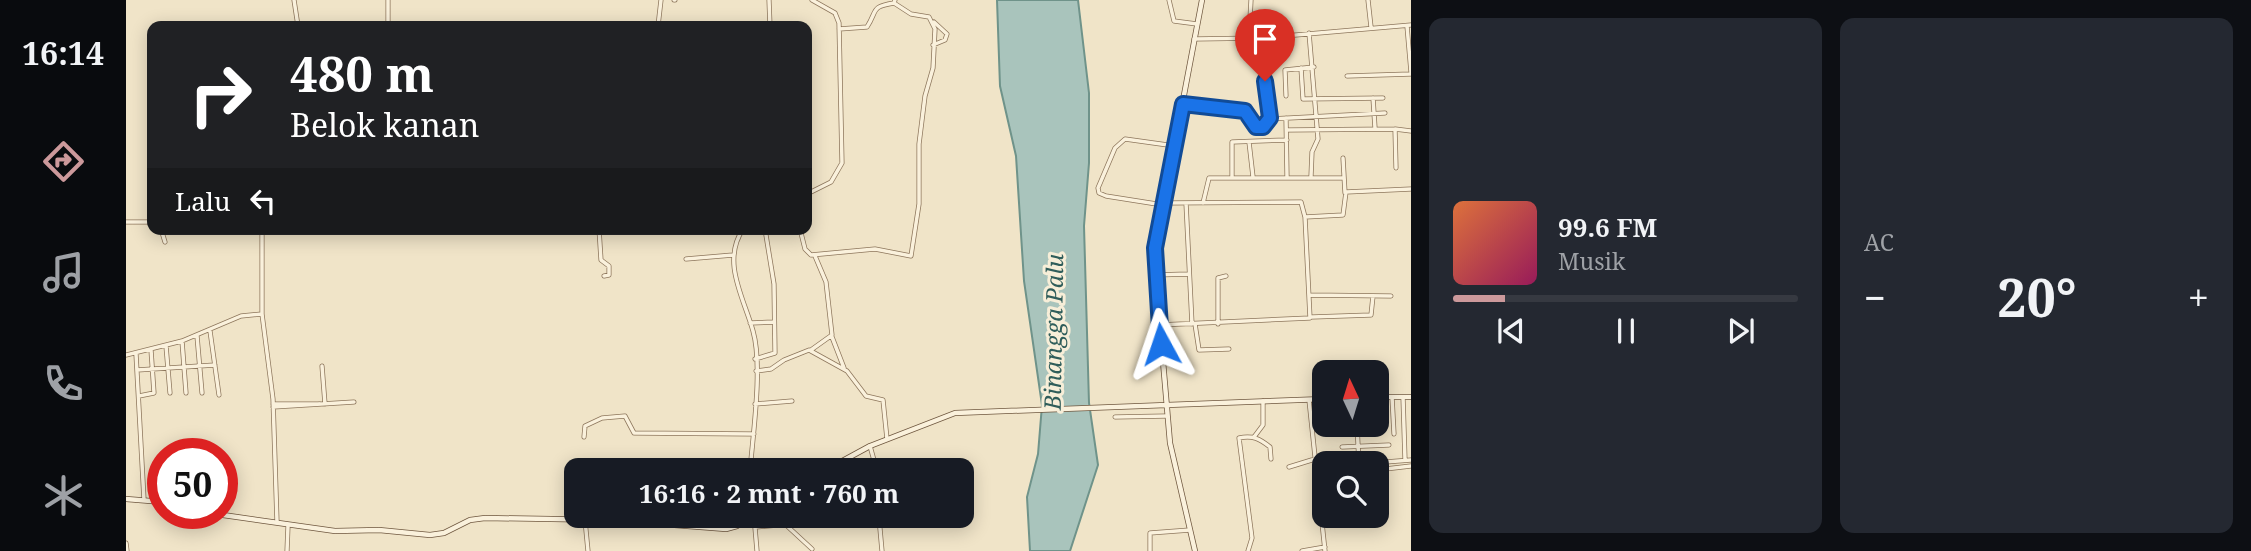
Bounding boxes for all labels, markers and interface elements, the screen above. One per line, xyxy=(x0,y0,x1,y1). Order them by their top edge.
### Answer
pin xyxy=(1235,9,1295,81)
icon: arrive xyxy=(1246,20,1284,58)
text: 16:14 xyxy=(22,31,104,74)
text: 480 m xyxy=(290,40,434,106)
icon: right xyxy=(175,49,266,140)
text: Belok kanan xyxy=(290,103,480,146)
icon: directions xyxy=(39,137,88,186)
icon: left xyxy=(244,182,282,220)
text: Lalu xyxy=(175,183,230,219)
text: 99.6 FM xyxy=(1558,209,1657,245)
text: AC xyxy=(1864,226,1894,258)
text: Musik xyxy=(1558,245,1625,277)
icon: music xyxy=(39,248,88,297)
water label: Binangga Palu xyxy=(1036,253,1070,411)
text: 20° xyxy=(1997,261,2077,332)
text: − xyxy=(1864,271,1886,323)
text: + xyxy=(2188,271,2209,323)
position arrow xyxy=(1124,307,1198,381)
icon: previous xyxy=(1492,312,1530,350)
icon: pause xyxy=(1607,312,1645,350)
icon: next xyxy=(1722,312,1760,350)
icon: phone xyxy=(39,359,88,408)
north arrow xyxy=(1312,360,1390,438)
map controls xyxy=(1312,360,1389,528)
speed limit sign: 50 xyxy=(147,438,238,529)
button: search xyxy=(1312,451,1389,528)
icon: climate xyxy=(39,471,88,520)
text: 16:16 · 2 mnt · 760 m xyxy=(639,475,899,511)

